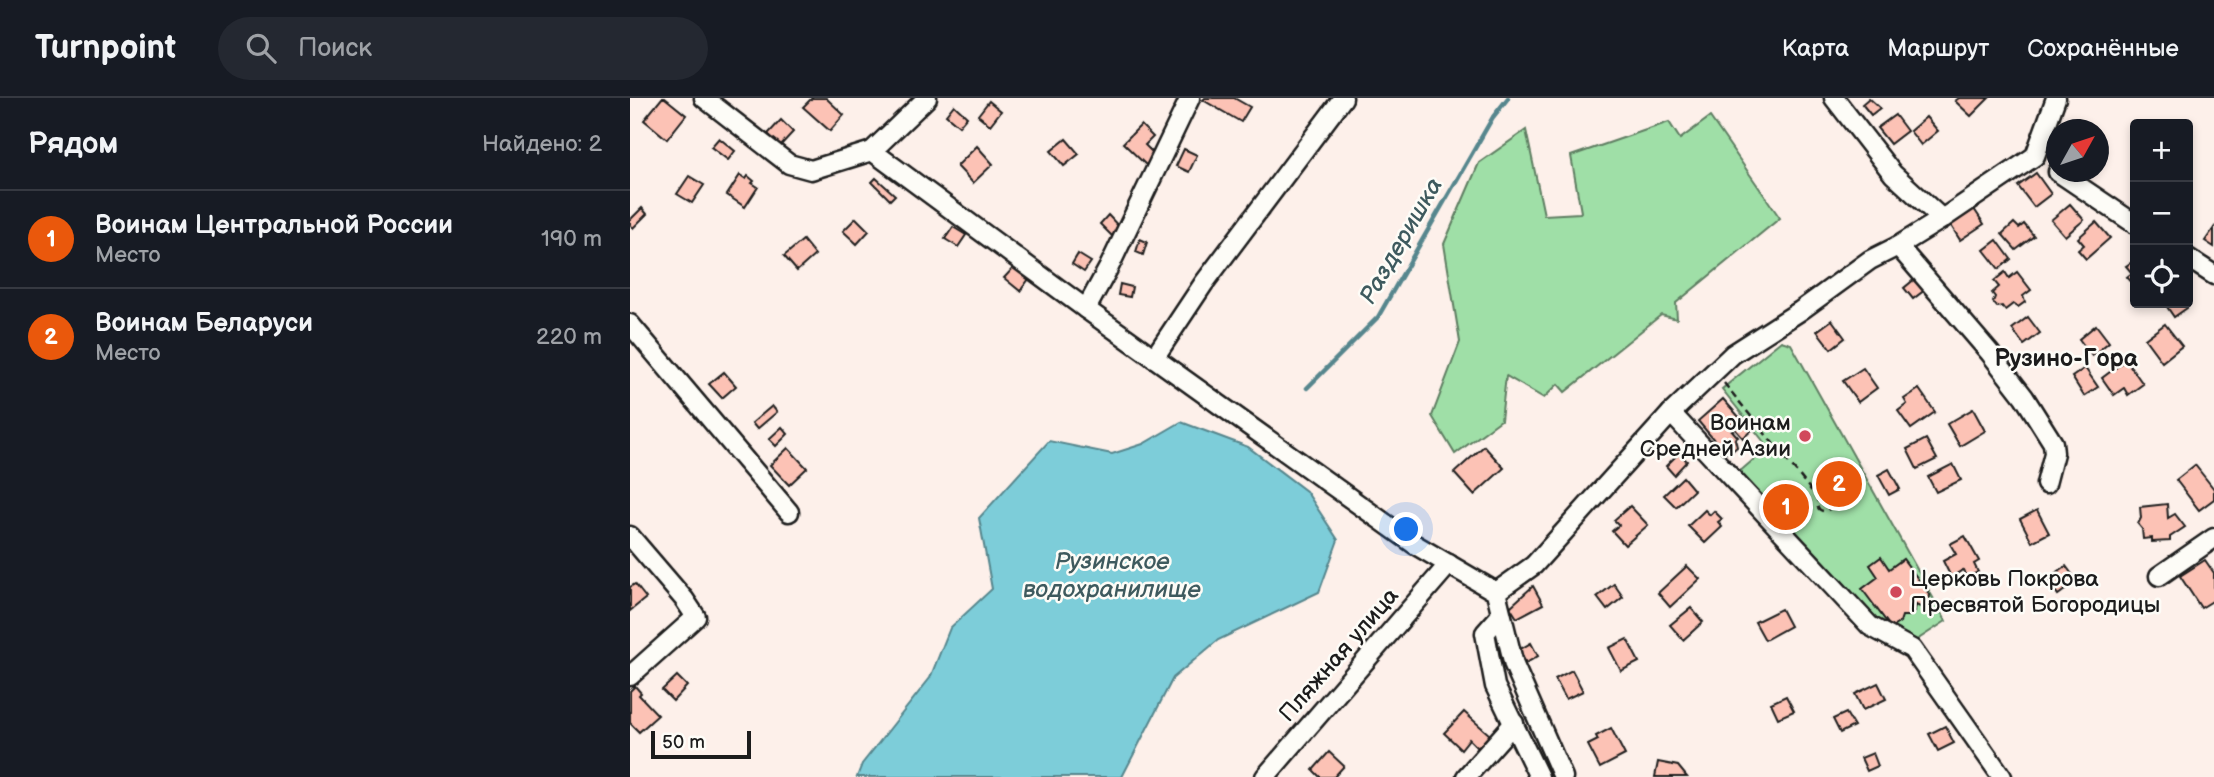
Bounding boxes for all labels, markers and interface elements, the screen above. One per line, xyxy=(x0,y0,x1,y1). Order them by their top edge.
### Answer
search box xyxy=(218,17,708,80)
text: Turnpoint xyxy=(35,28,176,68)
icon: search xyxy=(242,29,280,67)
text: Поиск xyxy=(298,33,372,64)
text: Карта xyxy=(1782,34,1849,63)
text: Маршрут xyxy=(1887,34,1989,63)
text: Сохранённые xyxy=(2027,34,2179,63)
north arrow xyxy=(2046,119,2109,182)
map controls xyxy=(2130,119,2193,308)
button: + xyxy=(2130,119,2193,182)
text: Рядом xyxy=(28,126,118,162)
text: Найдено: 2 xyxy=(482,130,602,158)
water label: Раздеришка xyxy=(1353,173,1449,309)
button: − xyxy=(2130,182,2193,245)
text: Воинам Центральной России xyxy=(95,210,453,241)
text: 1 xyxy=(46,225,56,253)
text: 190 m xyxy=(541,225,602,253)
text: Место xyxy=(95,241,161,269)
button: locate xyxy=(2130,245,2193,308)
text: Воинам Беларуси xyxy=(95,308,313,339)
text: 2 xyxy=(44,323,58,351)
text: 220 m xyxy=(536,323,602,351)
text: Место xyxy=(95,339,161,367)
district label: Рузино-Гора xyxy=(1994,344,2139,373)
place label: Воинам Средней Азии xyxy=(1640,409,1791,463)
marker: Воинам Средней Азии xyxy=(1797,428,1813,444)
pin: 2 xyxy=(1816,458,1862,510)
pin: 1 xyxy=(1763,481,1809,533)
your location xyxy=(1389,512,1423,546)
water label: Рузинское водохранилище xyxy=(1023,547,1202,604)
place label: Церковь Покрова Пресвятой Богородицы xyxy=(1910,565,2160,619)
street label: Пляжная улица xyxy=(1273,582,1405,728)
marker: Церковь Покрова Пресвятой Богородицы xyxy=(1888,584,1904,600)
scale bar xyxy=(651,728,751,760)
text: 50 m xyxy=(662,731,705,754)

